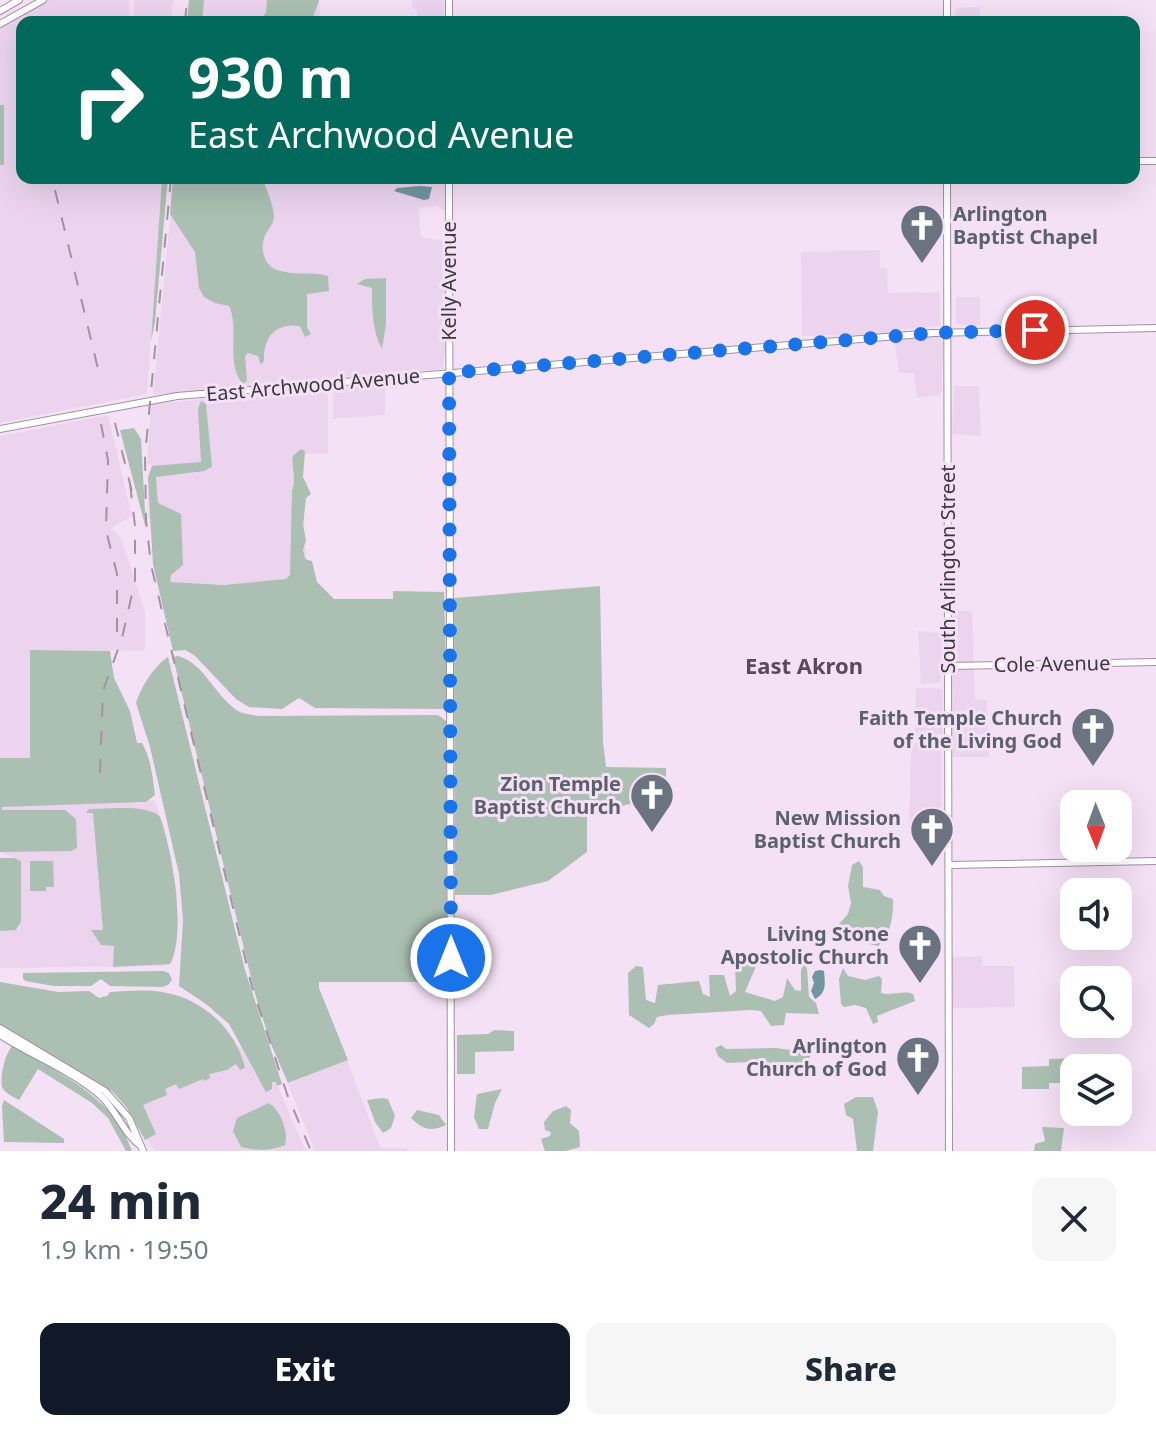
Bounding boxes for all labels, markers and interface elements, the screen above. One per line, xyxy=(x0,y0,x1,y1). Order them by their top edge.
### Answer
text: 930 m xyxy=(188,38,353,114)
icon: right xyxy=(56,48,160,152)
text: East Archwood Avenue xyxy=(188,110,574,159)
place label: Arlington Baptist Chapel xyxy=(953,200,1098,250)
church icon: Arlington Baptist Chapel xyxy=(898,202,946,265)
street label: Kelly Avenue xyxy=(435,221,462,341)
pin xyxy=(1001,296,1069,364)
icon: arrive xyxy=(1013,308,1057,352)
street label: East Archwood Avenue xyxy=(205,362,421,407)
street label: South Arlington Street xyxy=(934,465,961,673)
street label: Cole Avenue xyxy=(993,649,1111,678)
district label: East Akron xyxy=(745,650,863,680)
place label: Faith Temple Church of the Living God xyxy=(858,704,1062,754)
church icon: Faith Temple Church of the Living God xyxy=(1069,705,1117,768)
place label: Zion Temple Baptist Church xyxy=(474,770,621,820)
church icon: Zion Temple Baptist Church xyxy=(628,771,676,834)
north arrow xyxy=(1060,790,1132,862)
map controls xyxy=(1060,790,1132,1126)
place label: New Mission Baptist Church xyxy=(754,804,901,854)
church icon: New Mission Baptist Church xyxy=(908,805,956,868)
button: sound xyxy=(1060,878,1132,950)
position arrow xyxy=(409,916,493,1000)
place label: Living Stone Apostolic Church xyxy=(721,920,889,970)
church icon: Living Stone Apostolic Church xyxy=(896,922,944,985)
button: search xyxy=(1060,966,1132,1038)
place label: Arlington Church of God xyxy=(746,1032,887,1082)
church icon: Arlington Church of God xyxy=(894,1034,942,1097)
button: layers xyxy=(1060,1054,1132,1126)
text: 24 min xyxy=(40,1168,202,1233)
button: close xyxy=(1032,1177,1116,1261)
text: 1.9 km · 19:50 xyxy=(40,1231,209,1267)
button: Exit xyxy=(40,1323,570,1415)
button: Share xyxy=(586,1323,1116,1415)

